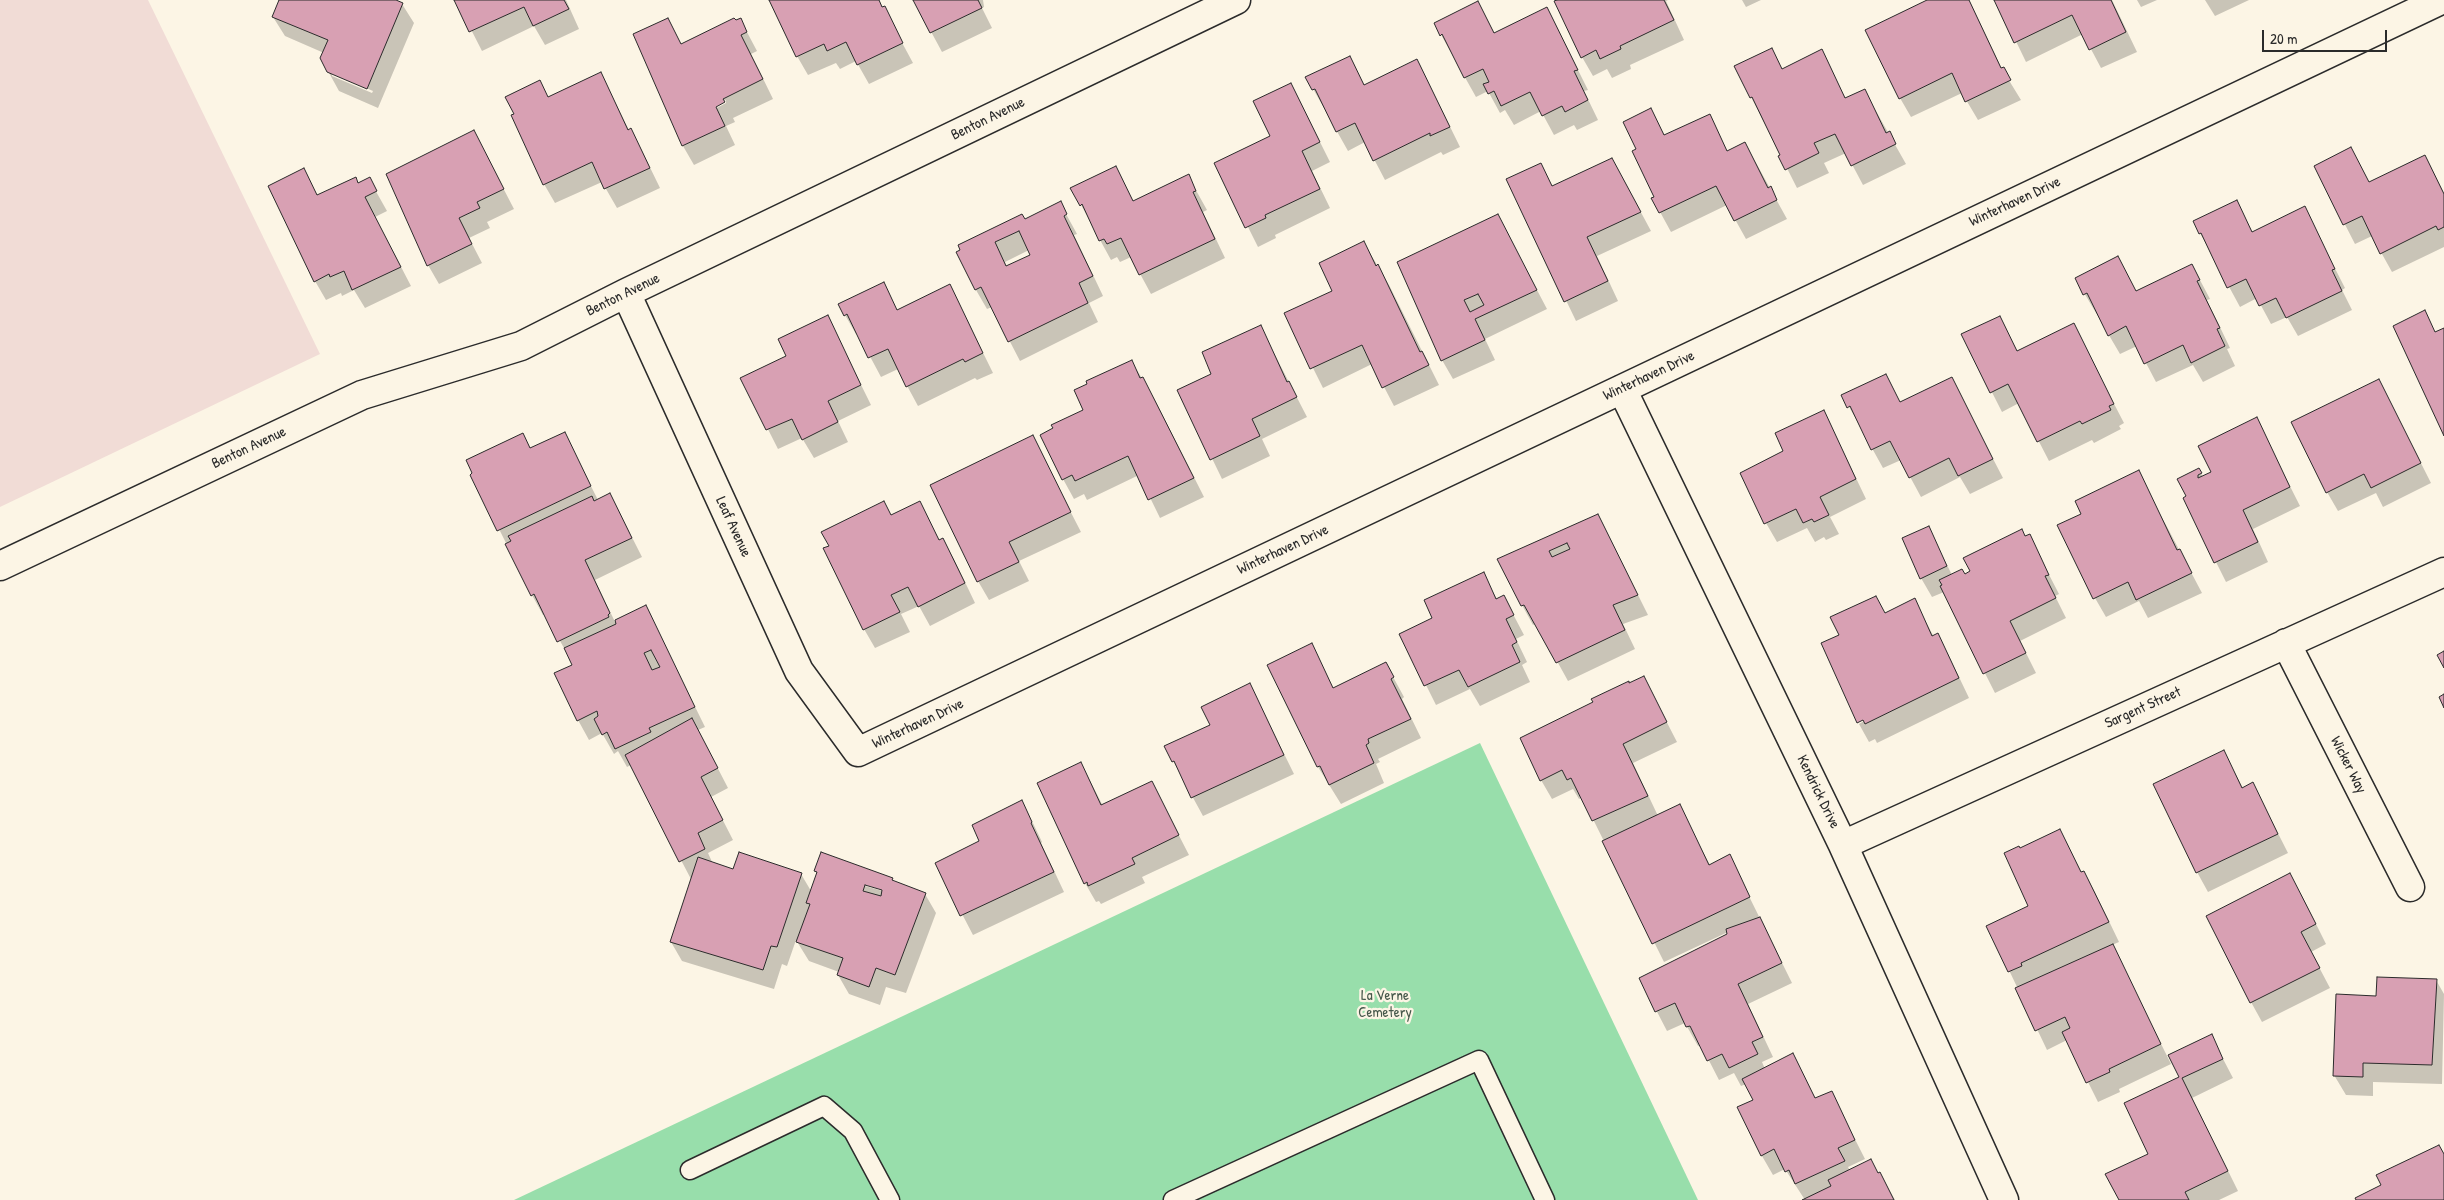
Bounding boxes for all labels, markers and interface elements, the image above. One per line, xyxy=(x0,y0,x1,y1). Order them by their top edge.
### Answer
scale bar xyxy=(2264,20,2389,52)
text: 20 m xyxy=(2270,28,2297,49)
street label: Benton Avenue xyxy=(948,93,1028,145)
street label: Winterhaven Drive xyxy=(1966,173,2064,231)
street label: Benton Avenue xyxy=(583,269,663,321)
street label: Winterhaven Drive xyxy=(1600,347,1698,405)
street label: Benton Avenue xyxy=(209,423,289,473)
street label: Leaf Avenue xyxy=(711,494,755,560)
street label: Winterhaven Drive xyxy=(1234,521,1332,579)
street label: Sargent Street xyxy=(2102,683,2184,733)
street label: Winterhaven Drive xyxy=(869,695,967,753)
street label: Wicker Way xyxy=(2326,734,2370,796)
street label: Kendrick Drive xyxy=(1793,752,1843,832)
park label: La Verne Cemetery xyxy=(1358,987,1412,1022)

